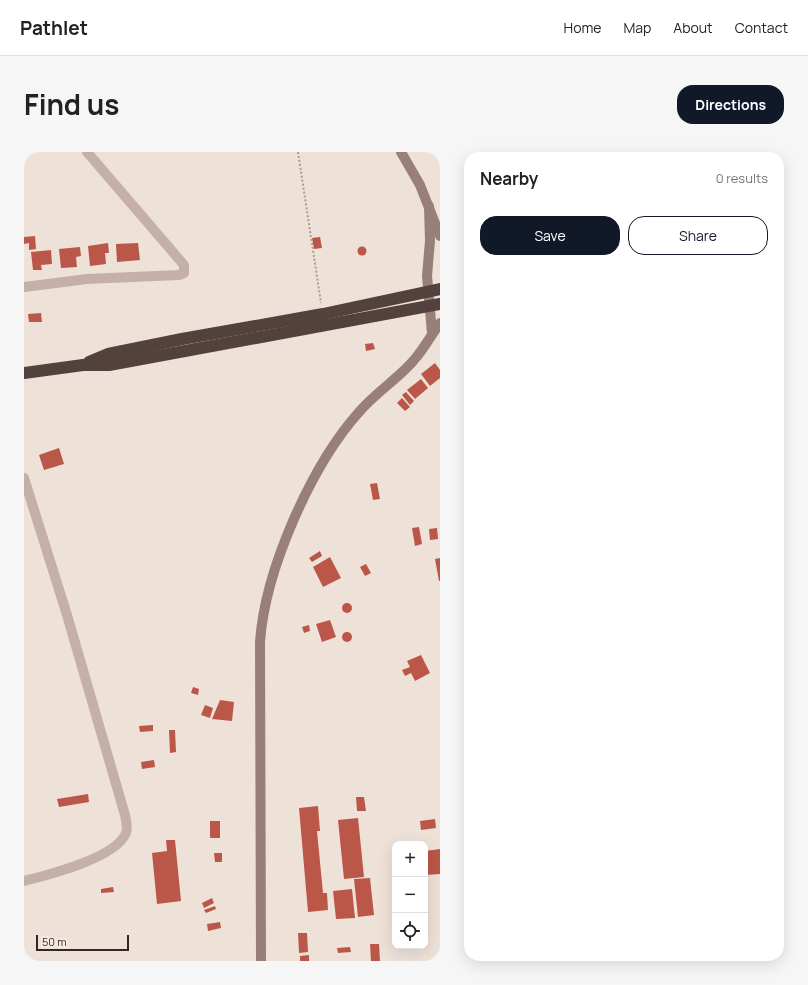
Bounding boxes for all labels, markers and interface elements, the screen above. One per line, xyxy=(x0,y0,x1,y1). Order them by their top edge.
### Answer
text: Pathlet xyxy=(20,15,88,41)
text: Home xyxy=(564,18,601,37)
text: Map xyxy=(623,18,651,37)
text: About xyxy=(673,18,713,37)
text: Contact xyxy=(735,18,788,37)
text: Find us xyxy=(24,85,119,123)
button: Directions xyxy=(677,85,784,124)
text: Nearby xyxy=(480,167,538,190)
text: 0 results xyxy=(716,169,768,187)
button: Save xyxy=(480,216,620,255)
button: Share xyxy=(628,216,768,255)
map controls xyxy=(392,841,428,949)
button: + xyxy=(392,841,428,877)
button: − xyxy=(392,877,428,913)
button: locate xyxy=(392,913,428,949)
scale bar xyxy=(36,933,129,952)
text: 50 m xyxy=(42,934,67,949)

